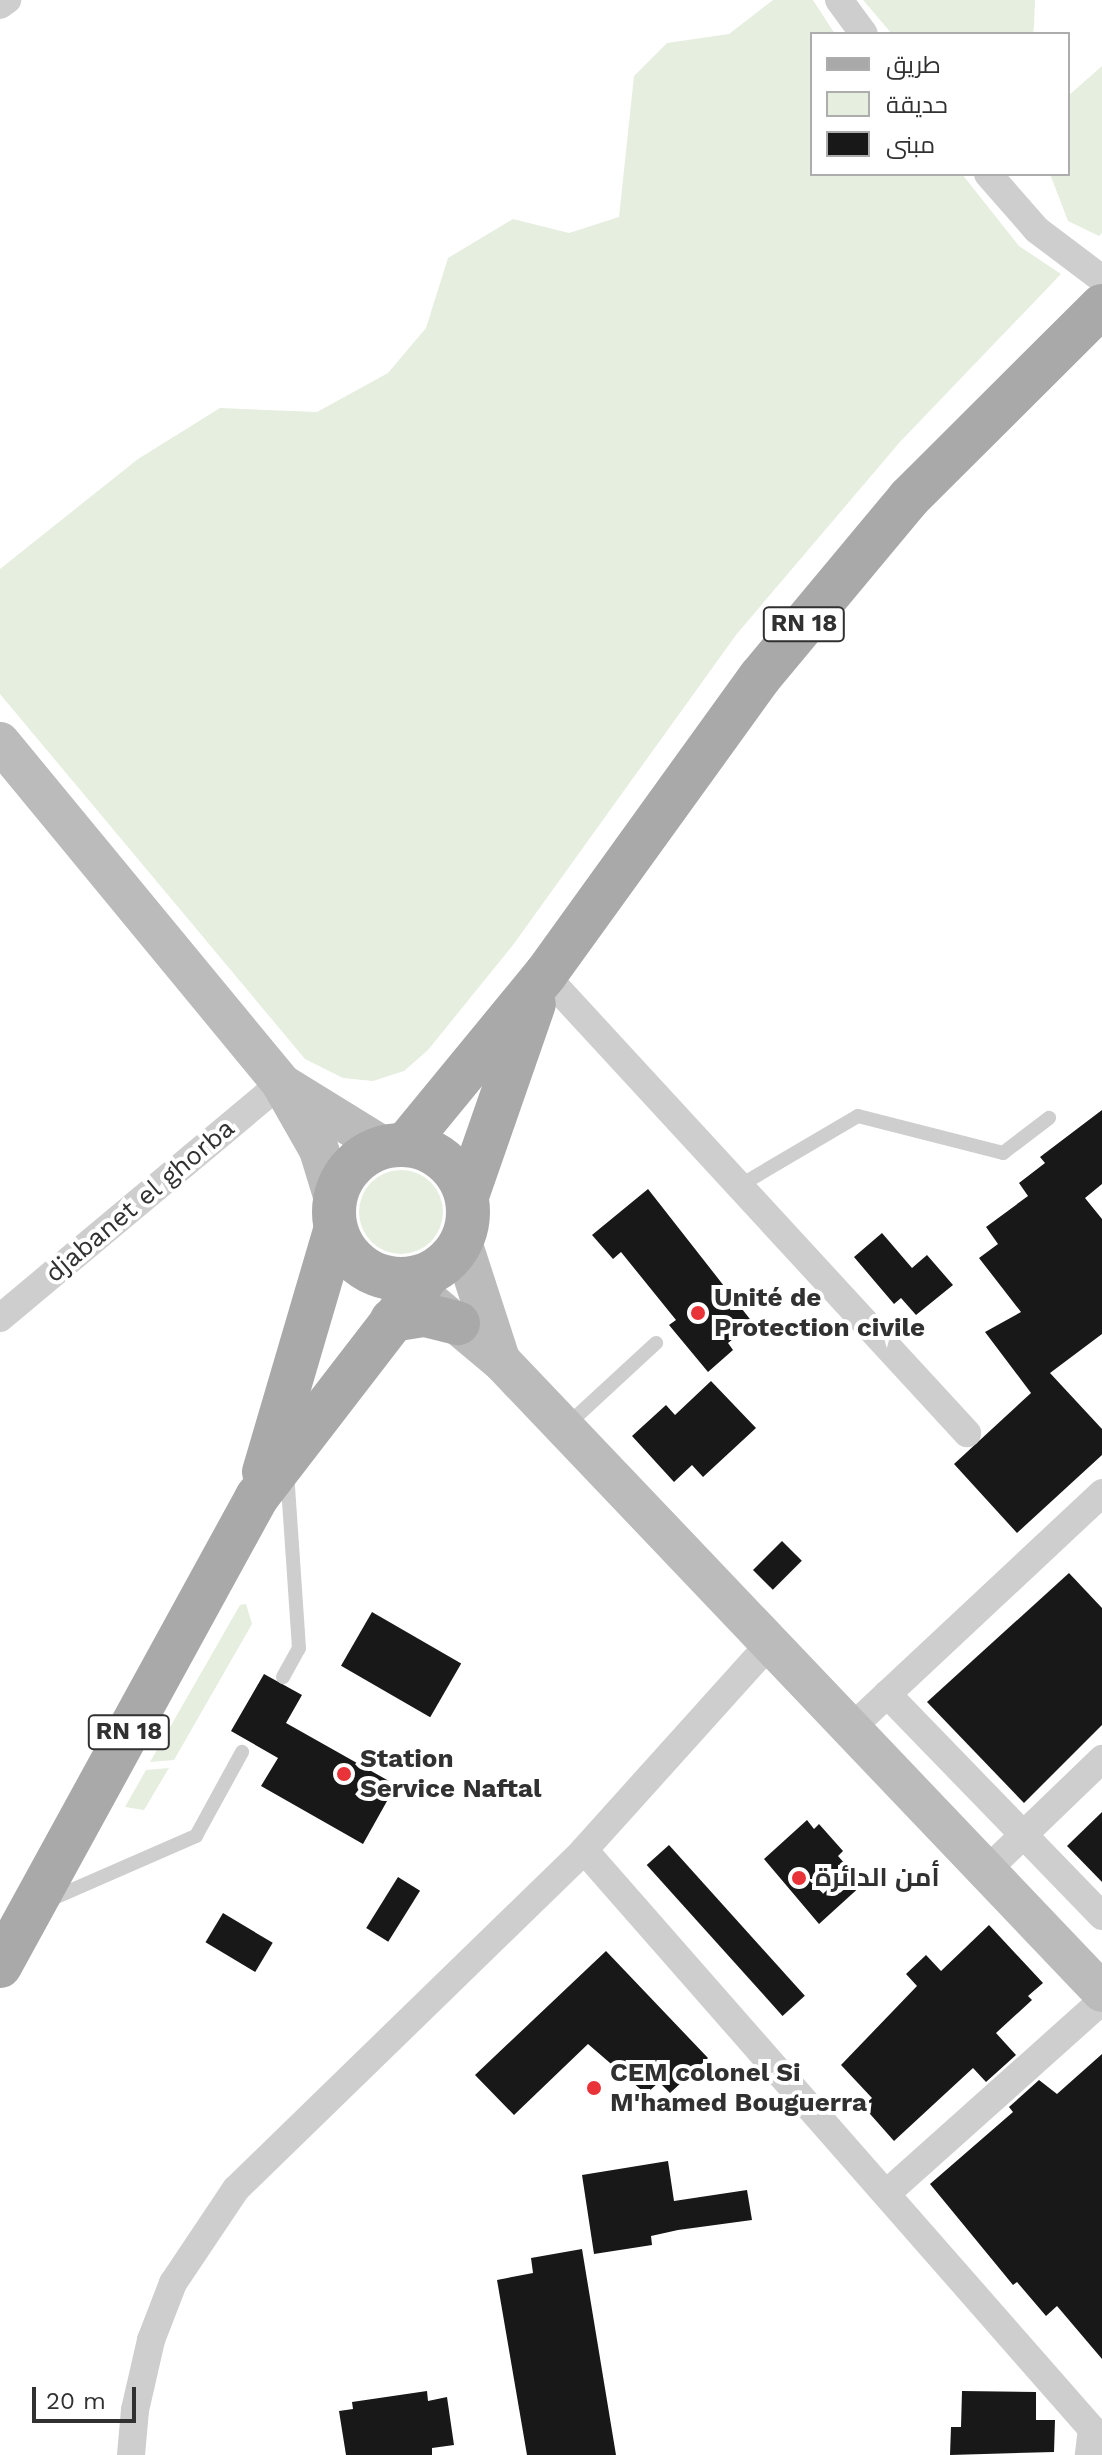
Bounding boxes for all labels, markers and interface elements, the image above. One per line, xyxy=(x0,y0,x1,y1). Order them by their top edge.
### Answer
legend xyxy=(810,32,1070,176)
text: طريق xyxy=(886,51,941,79)
text: حديقة xyxy=(886,91,948,119)
text: مبنى xyxy=(886,131,935,159)
road number: RN 18 xyxy=(762,604,846,644)
street label: djabanet el ghorba xyxy=(39,1112,241,1290)
place label: Unité de Protection civile xyxy=(714,1282,925,1344)
marker: Unité de Protection civile xyxy=(689,1304,707,1322)
road number: RN 18 xyxy=(87,1712,171,1752)
place label: Station Service Naftal xyxy=(360,1743,542,1804)
marker: Station Service Naftal xyxy=(335,1765,353,1783)
place label: أمن الدائرة xyxy=(815,1862,940,1894)
marker: أمن الدائرة xyxy=(790,1869,808,1887)
place label: CEM colonel Si M'hamed Bouguerra xyxy=(610,2057,867,2118)
marker: CEM colonel Si M'hamed Bouguerra xyxy=(585,2079,603,2097)
scale bar xyxy=(36,2371,140,2421)
text: 20 m xyxy=(46,2387,106,2415)

